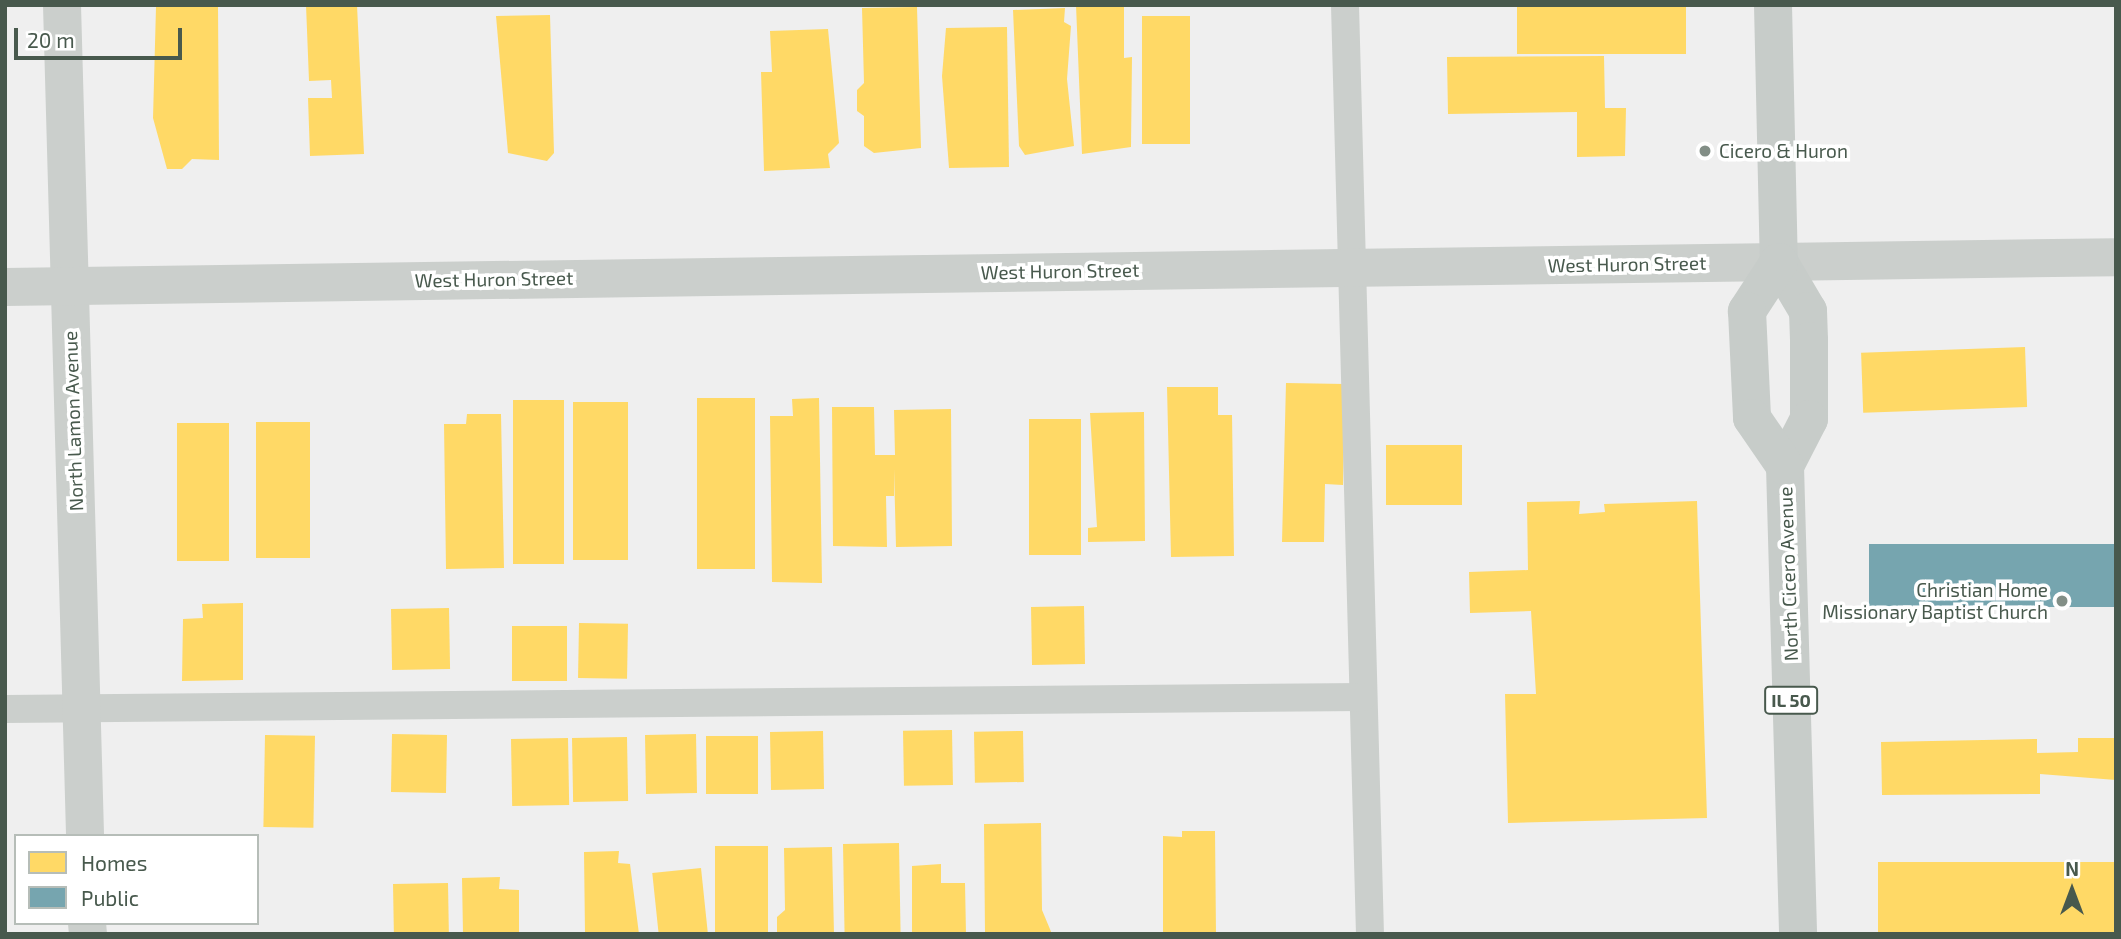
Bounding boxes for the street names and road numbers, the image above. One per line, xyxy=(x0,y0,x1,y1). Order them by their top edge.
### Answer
street label: West Huron Street xyxy=(1547,251,1707,277)
street label: West Huron Street xyxy=(980,258,1140,284)
street label: West Huron Street xyxy=(414,266,574,292)
street label: North Lamon Avenue xyxy=(58,330,88,512)
street label: North Cicero Avenue xyxy=(1774,486,1802,662)
road number: IL 50 xyxy=(1763,686,1819,714)

